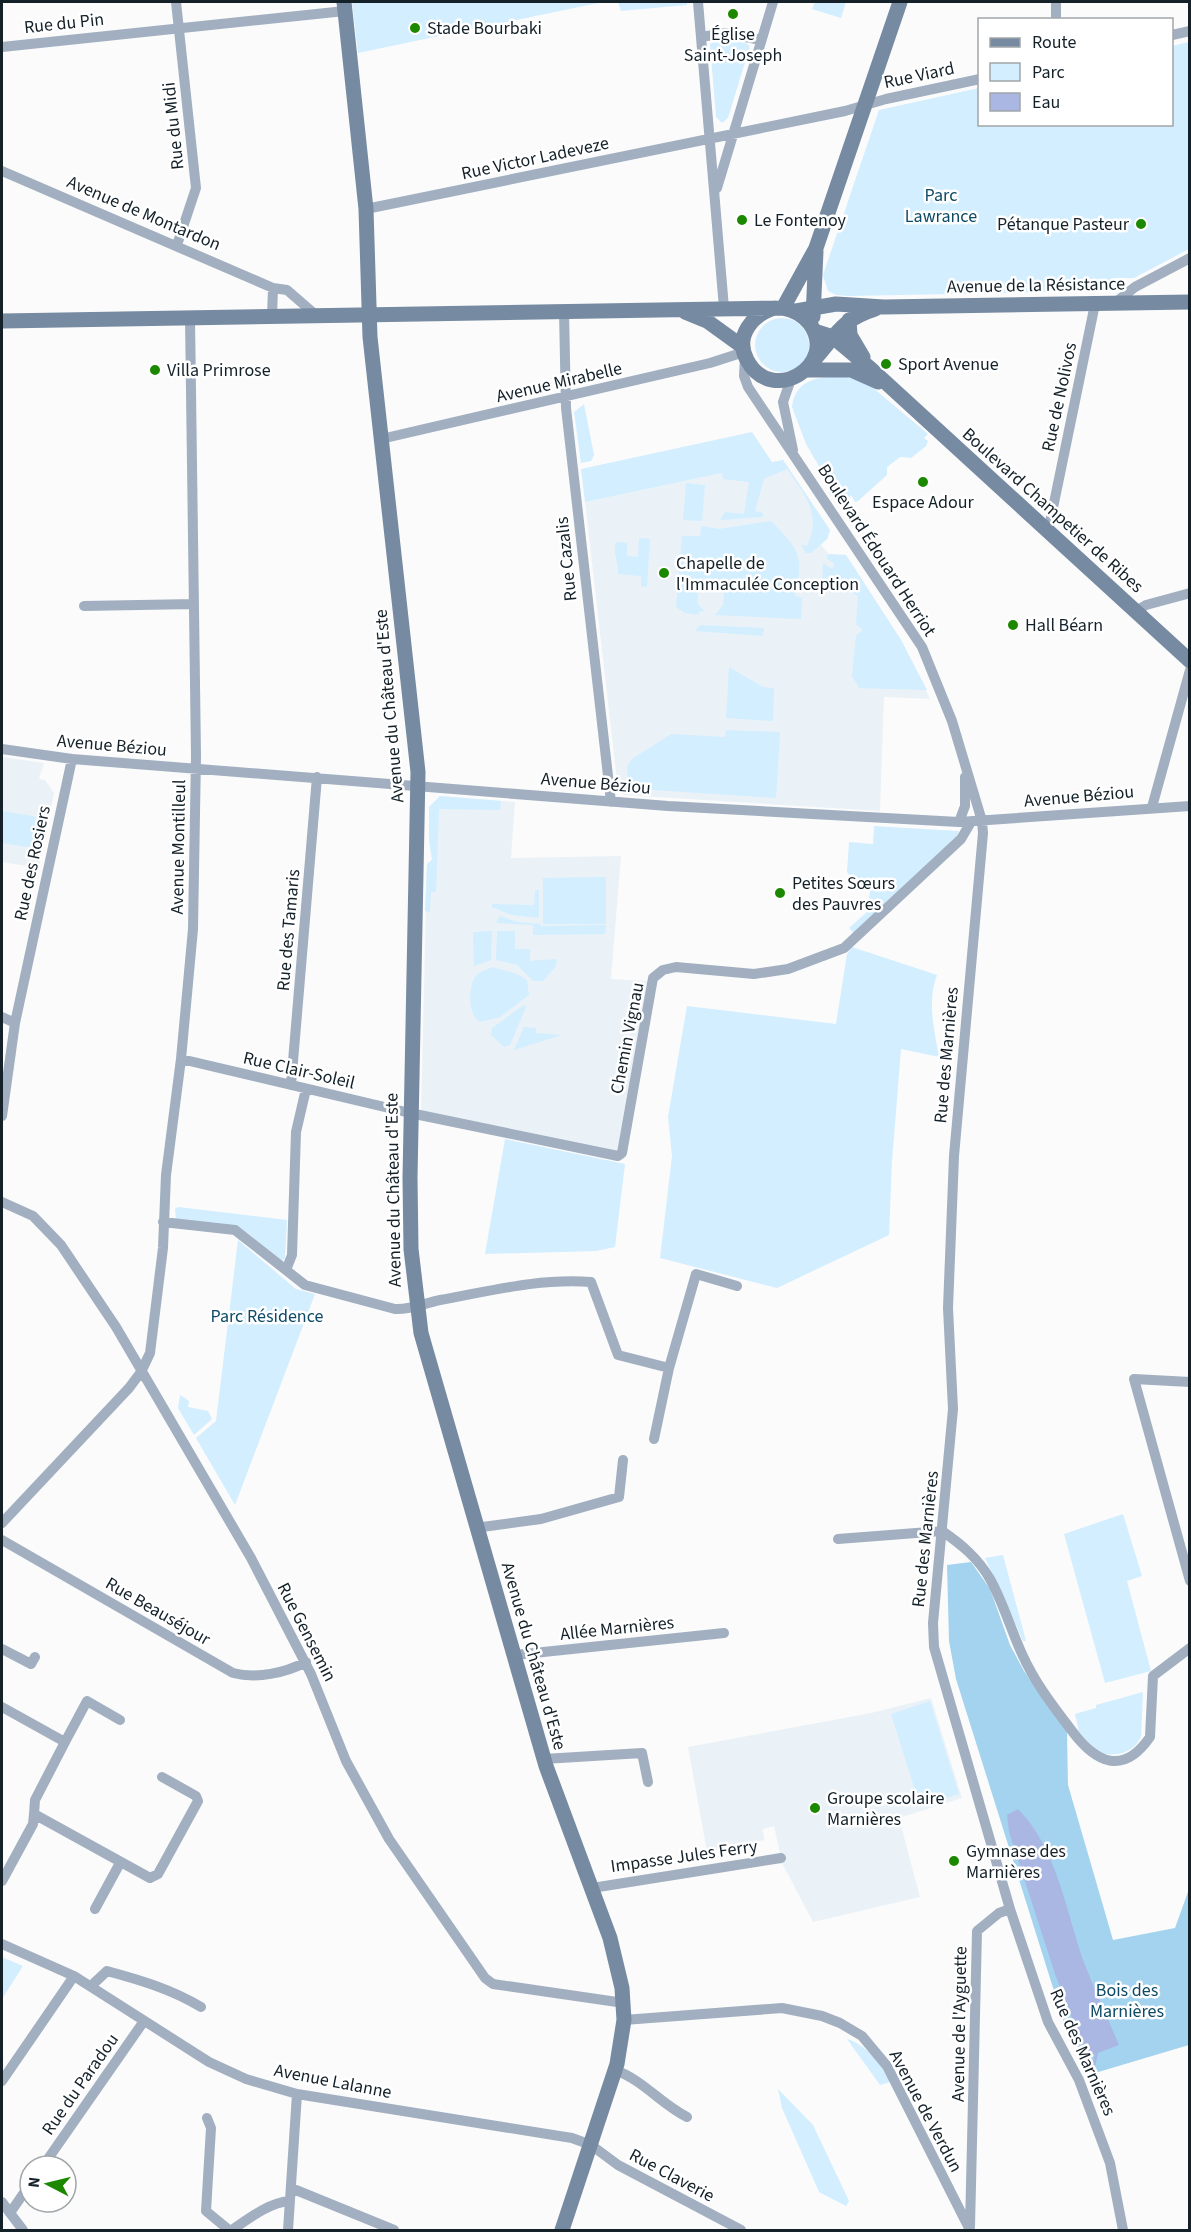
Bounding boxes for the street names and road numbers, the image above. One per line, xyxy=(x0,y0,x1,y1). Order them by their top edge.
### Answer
street label: Rue du Pin xyxy=(23,7,105,40)
street label: Rue Viard xyxy=(882,56,957,95)
street label: Rue du Midi xyxy=(156,81,191,171)
street label: Rue Victor Ladeveze xyxy=(459,131,611,186)
street label: Avenue de Montardon xyxy=(63,170,225,257)
street label: Avenue de la Résistance xyxy=(947,271,1125,300)
street label: Rue de Nolivos xyxy=(1036,340,1083,454)
street label: Avenue Mirabelle xyxy=(494,356,625,409)
street label: Boulevard Champetier de Ribes xyxy=(957,422,1149,599)
street label: Boulevard Édouard Herriot xyxy=(811,459,942,641)
street label: Rue Cazalis xyxy=(550,515,583,602)
street label: Avenue du Château d'Este xyxy=(369,608,410,804)
street label: Avenue Béziou xyxy=(56,728,168,763)
street label: Avenue Béziou xyxy=(540,766,652,801)
street label: Avenue Montilleul xyxy=(165,779,192,915)
street label: Avenue Béziou xyxy=(1023,779,1135,814)
street label: Rue des Rosiers xyxy=(8,803,57,923)
street label: Rue des Tamaris xyxy=(271,868,306,992)
street label: Chemin Vignau xyxy=(604,980,651,1096)
street label: Rue des Marnières xyxy=(928,986,965,1124)
street label: Rue Clair-Soleil xyxy=(241,1045,357,1095)
street label: Avenue du Château d'Este xyxy=(379,1093,408,1287)
street label: Rue des Marnières xyxy=(906,1470,945,1608)
street label: Avenue du Château d'Este xyxy=(495,1559,572,1753)
street label: Rue Beauséjour xyxy=(101,1571,215,1652)
street label: Rue Gensemin xyxy=(271,1578,342,1686)
street label: Allée Marnières xyxy=(559,1610,675,1647)
street label: Impasse Jules Ferry xyxy=(609,1834,760,1879)
street label: Avenue de l'Ayguette xyxy=(946,1946,973,2102)
street label: Rue des Marnières xyxy=(1043,1985,1122,2120)
street label: Rue du Paradou xyxy=(36,2028,125,2140)
street label: Avenue de Verdun xyxy=(883,2046,968,2177)
street label: Avenue Lalanne xyxy=(272,2058,394,2105)
street label: Rue Claverie xyxy=(625,2142,719,2208)

